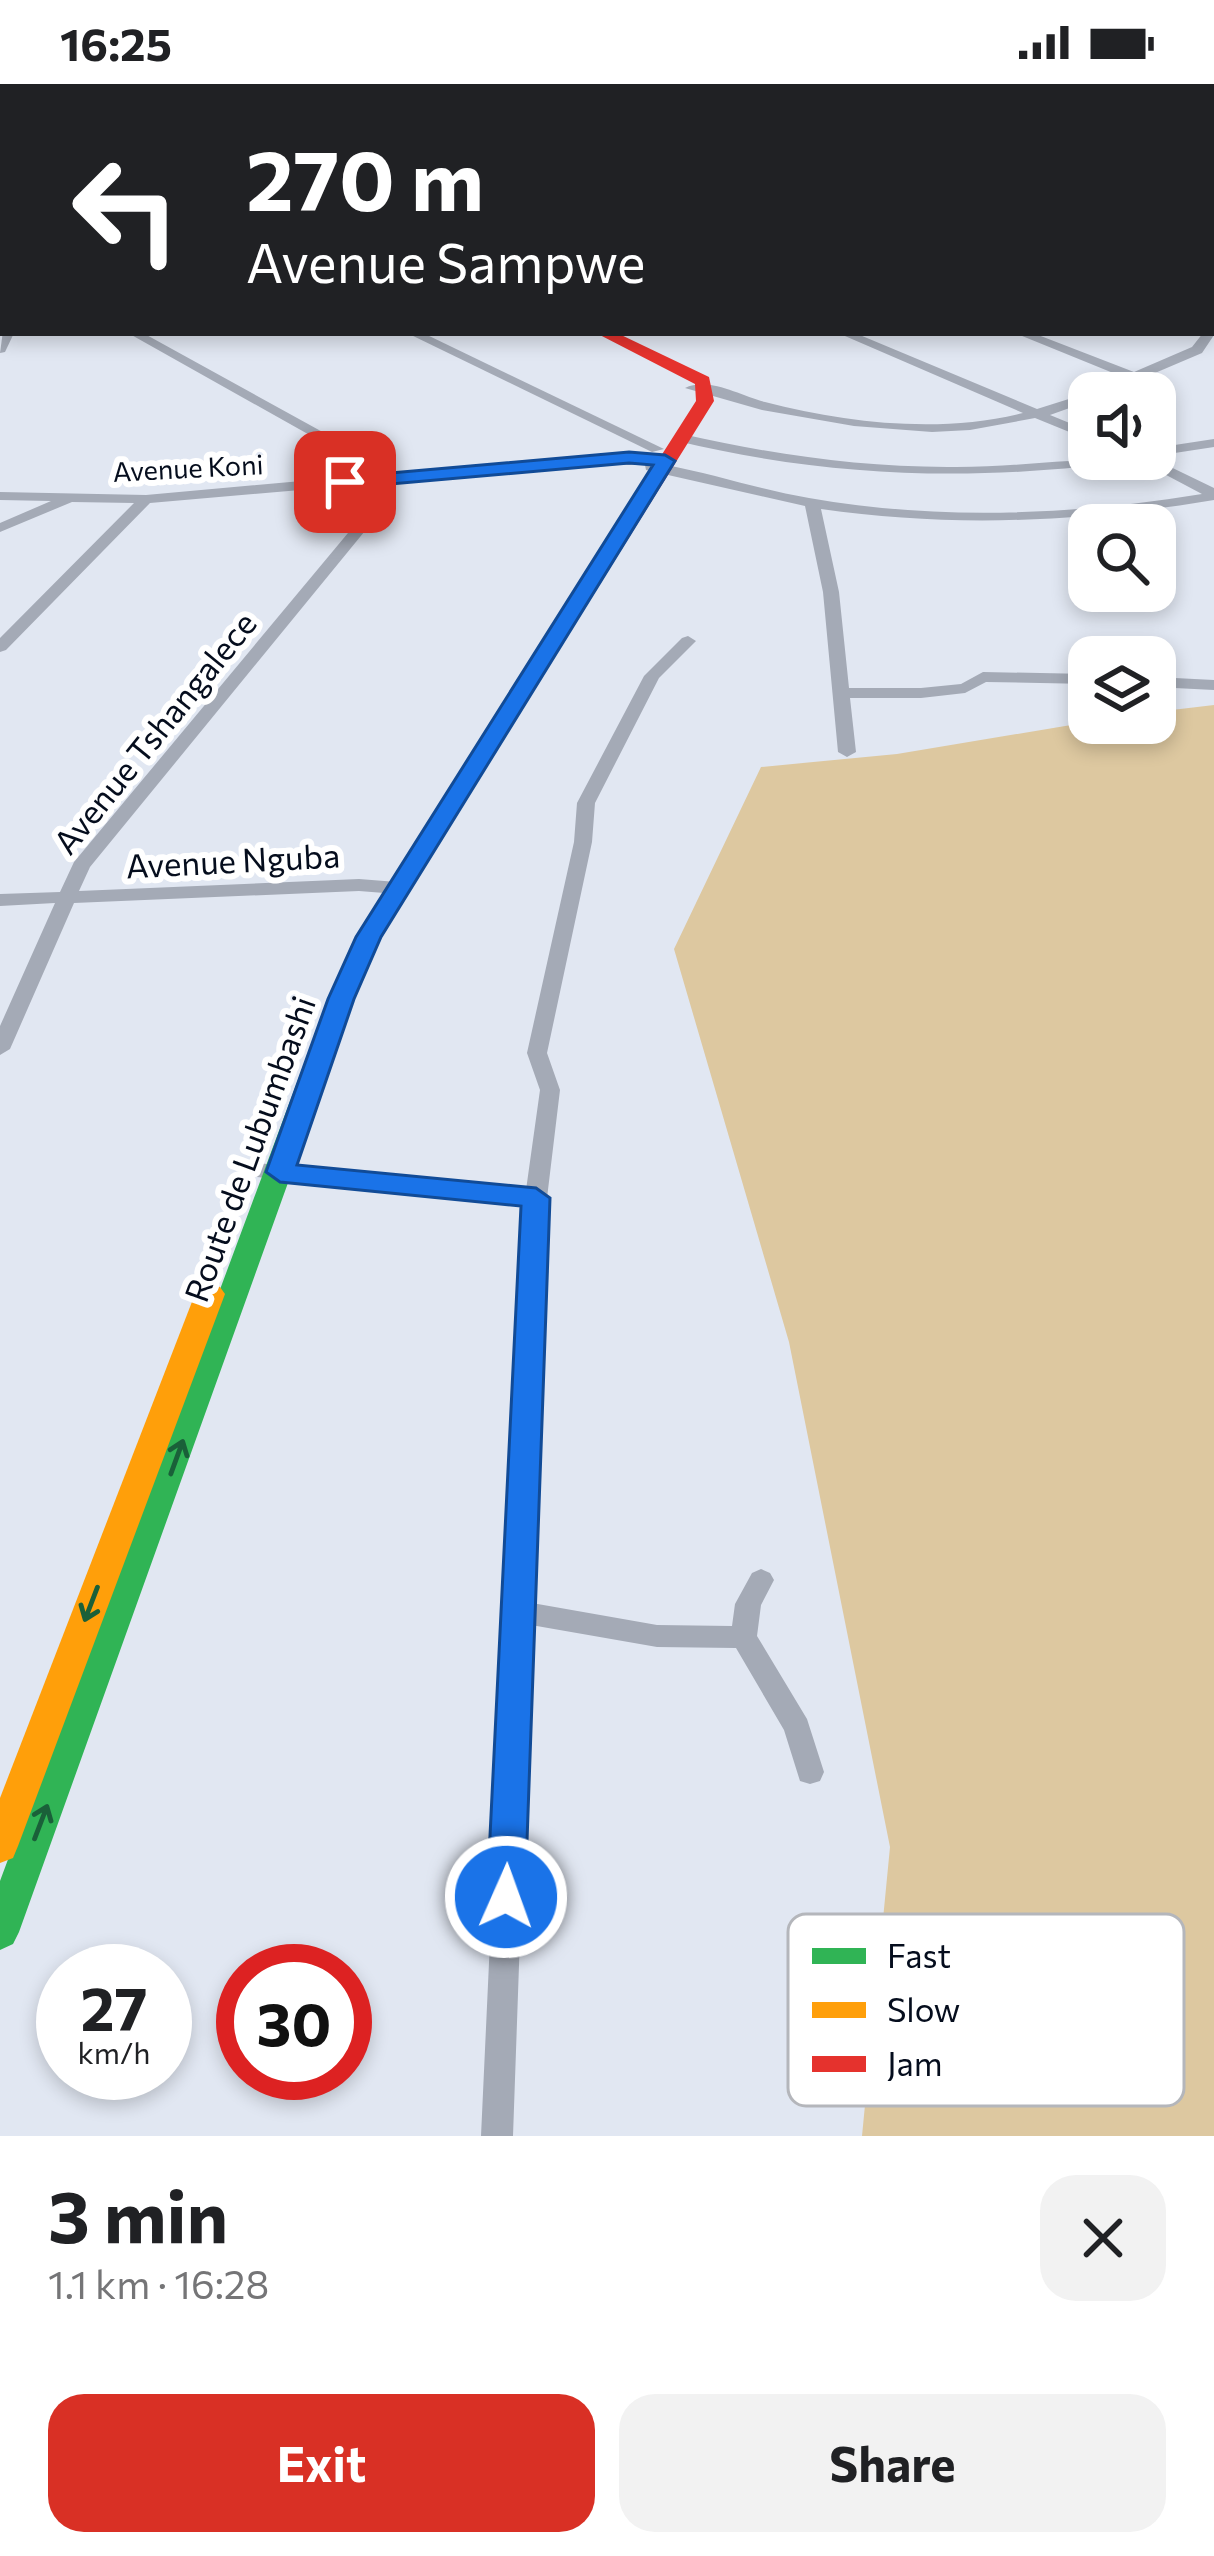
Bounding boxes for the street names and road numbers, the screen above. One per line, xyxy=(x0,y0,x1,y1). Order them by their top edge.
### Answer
street label: Avenue Koni xyxy=(112,447,264,488)
street label: Avenue Tshangalece xyxy=(44,603,264,861)
street label: Avenue Nguba xyxy=(125,833,341,886)
street label: Route de Lubumbashi xyxy=(174,990,323,1307)

